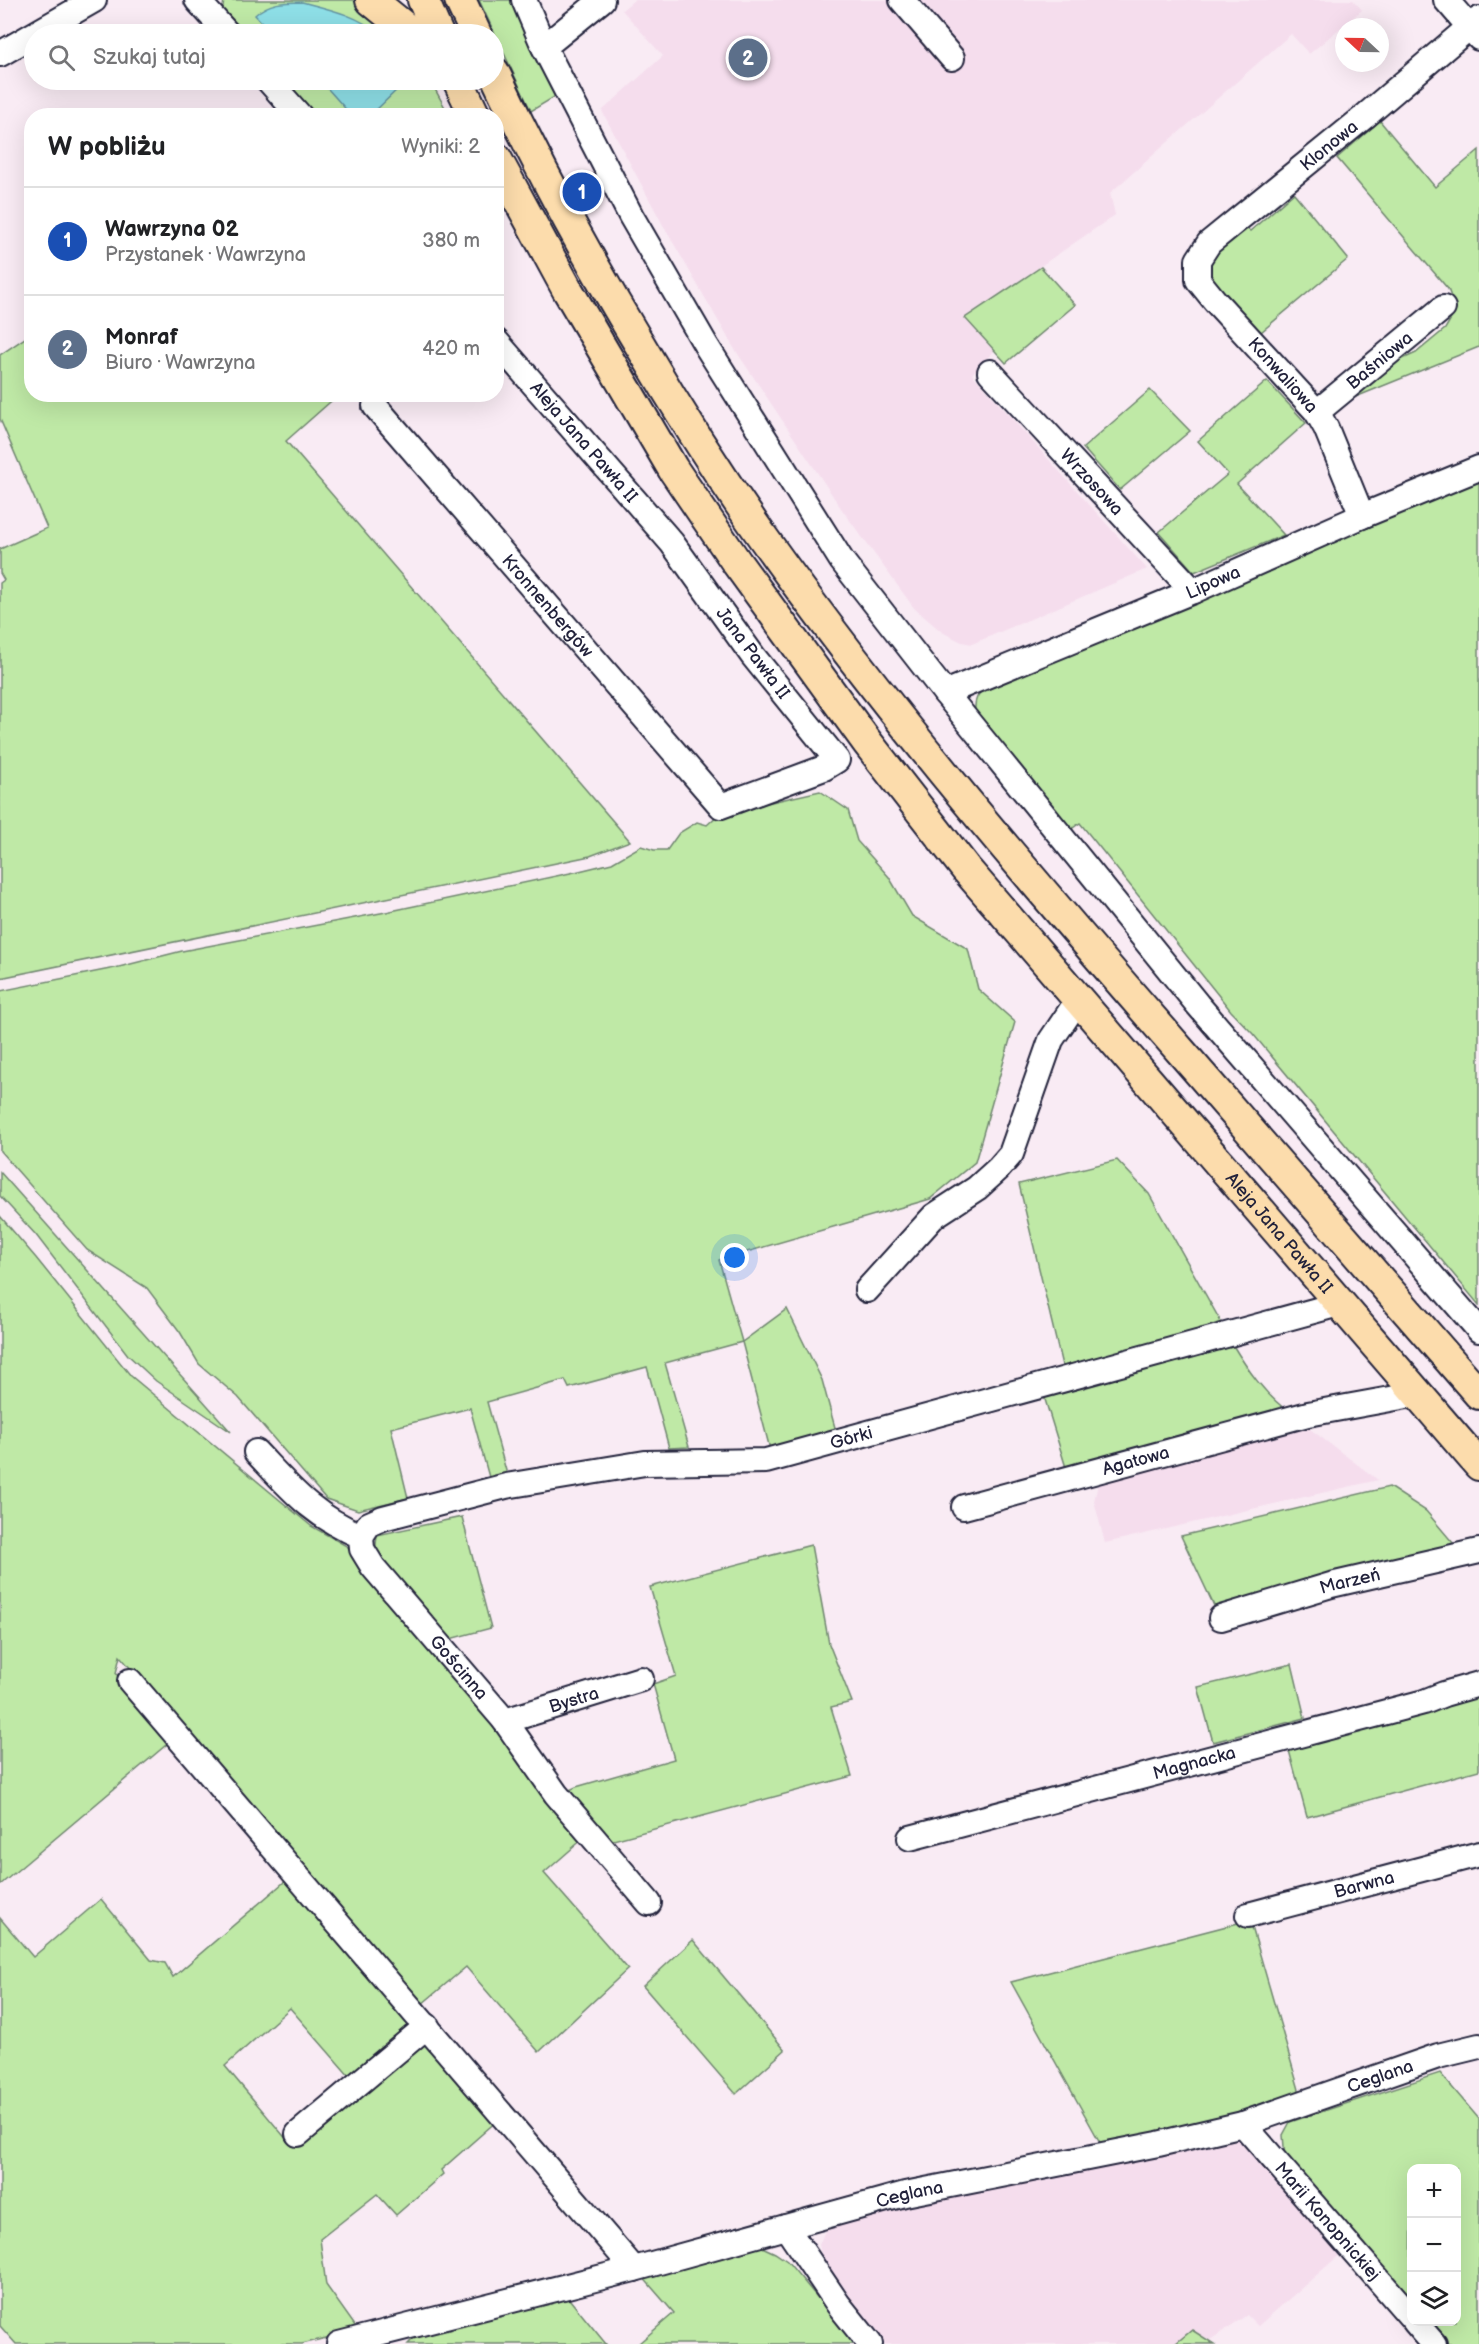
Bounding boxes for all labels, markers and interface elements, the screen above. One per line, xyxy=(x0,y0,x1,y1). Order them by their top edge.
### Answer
north arrow xyxy=(1335,18,1389,72)
search box xyxy=(24,24,504,90)
pin: 2 xyxy=(728,36,768,80)
icon: search xyxy=(45,41,78,74)
text: Szukaj tutaj xyxy=(93,44,206,71)
street label: Klonowa xyxy=(1296,116,1362,176)
text: W pobliżu xyxy=(48,132,166,163)
text: Wyniki: 2 xyxy=(401,135,480,159)
pin: 1 xyxy=(562,170,602,214)
text: Wawrzyna 02 xyxy=(105,216,239,243)
text: 1 xyxy=(63,229,72,253)
text: 380 m xyxy=(422,229,480,253)
text: Przystanek · Wawrzyna xyxy=(105,243,306,267)
text: Monraf xyxy=(105,324,178,351)
street label: Baśniowa xyxy=(1343,328,1417,394)
street label: Konwaliowa xyxy=(1243,333,1322,417)
text: 2 xyxy=(62,337,73,361)
text: 420 m xyxy=(422,337,480,361)
text: Biuro · Wawrzyna xyxy=(105,351,256,375)
street label: Aleja Jana Pawła II xyxy=(526,378,642,507)
street label: Wrzosowa xyxy=(1056,445,1128,520)
street label: Kronnenbergów xyxy=(497,550,597,662)
street label: Lipowa xyxy=(1183,561,1244,604)
street label: Jana Pawła II xyxy=(711,603,794,703)
street label: Aleja Jana Pawła II xyxy=(1221,1168,1337,1298)
your location xyxy=(720,1243,749,1272)
street label: Górki xyxy=(828,1422,875,1454)
street label: Agatowa xyxy=(1100,1442,1172,1480)
street label: Marzeń xyxy=(1317,1564,1382,1599)
street label: Gościnna xyxy=(425,1631,492,1704)
street label: Bystra xyxy=(546,1683,601,1718)
street label: Magnacka xyxy=(1151,1742,1238,1784)
street label: Barwna xyxy=(1332,1867,1397,1903)
street label: Ceglana xyxy=(1345,2055,1416,2098)
street label: Marii Konopnickiej xyxy=(1270,2158,1385,2285)
map controls xyxy=(1407,2164,1461,2326)
button: + xyxy=(1407,2164,1461,2218)
street label: Ceglana xyxy=(874,2177,945,2213)
button: − xyxy=(1407,2218,1461,2272)
button: layers xyxy=(1407,2272,1461,2326)

